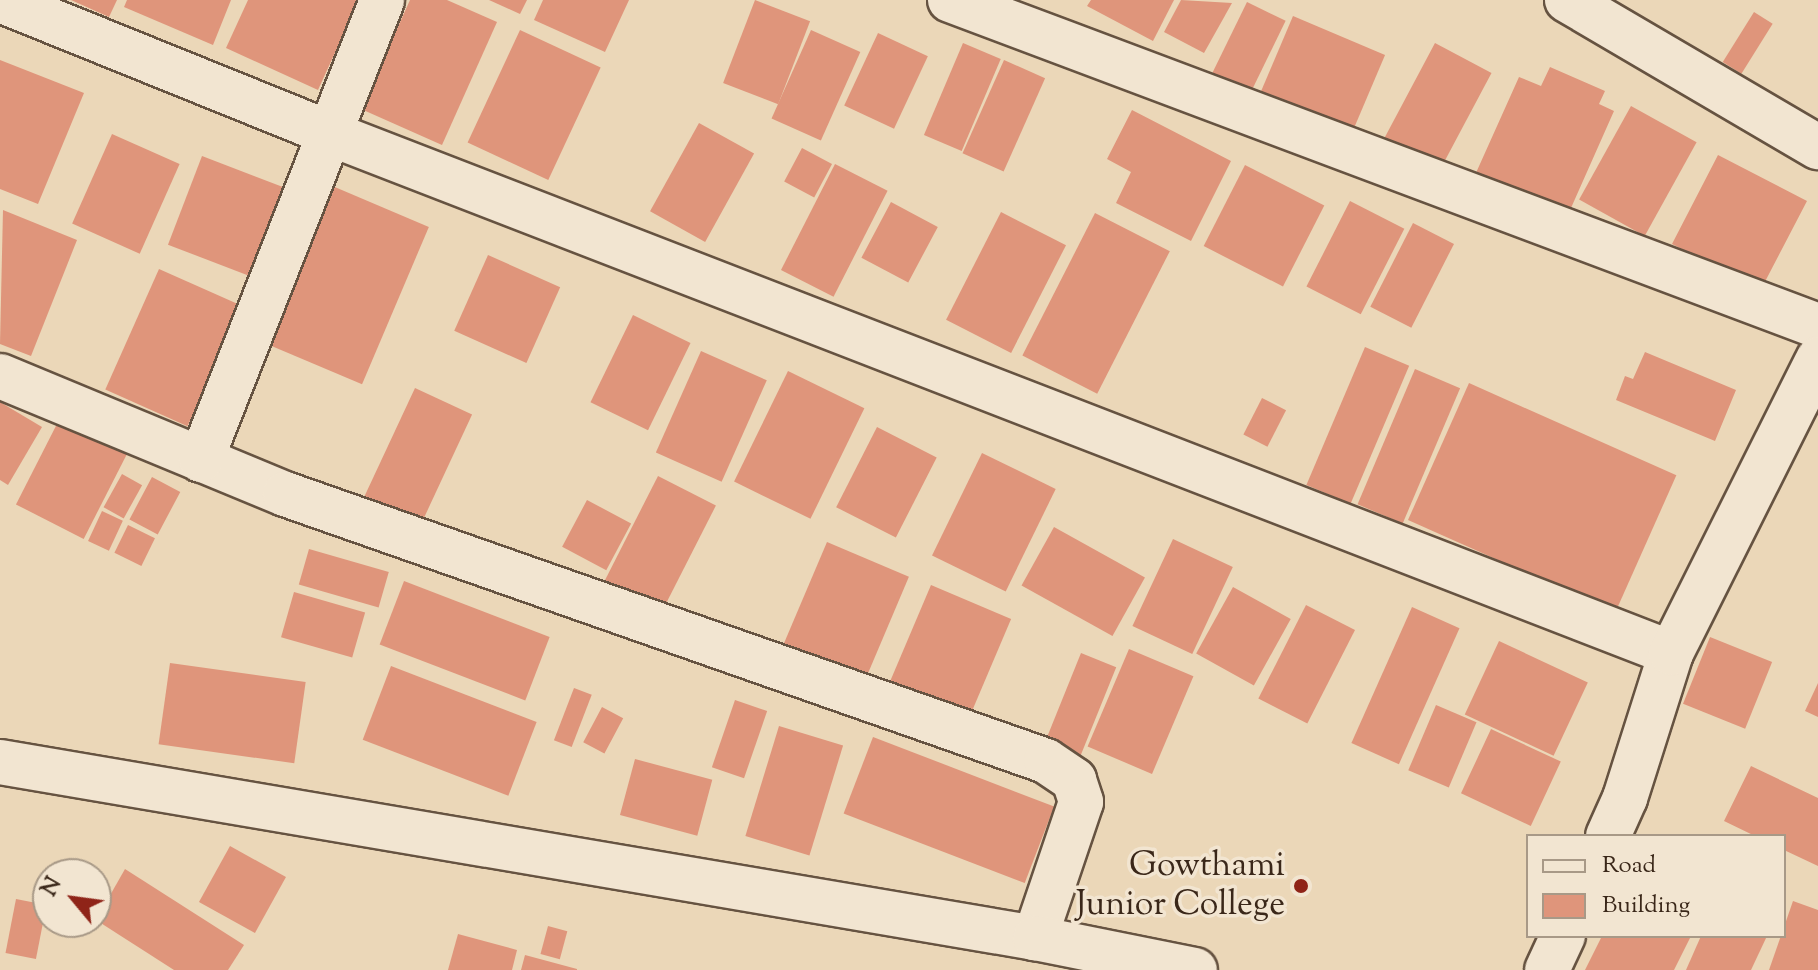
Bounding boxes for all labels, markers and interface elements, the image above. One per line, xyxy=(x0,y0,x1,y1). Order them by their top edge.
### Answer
legend xyxy=(1526,834,1786,938)
place label: Gowthami Junior College xyxy=(1076,846,1285,926)
text: Road xyxy=(1602,849,1656,883)
north arrow xyxy=(32,858,112,938)
text: N xyxy=(35,872,71,903)
marker: Gowthami Junior College xyxy=(1292,877,1310,895)
text: Building xyxy=(1602,889,1690,923)

